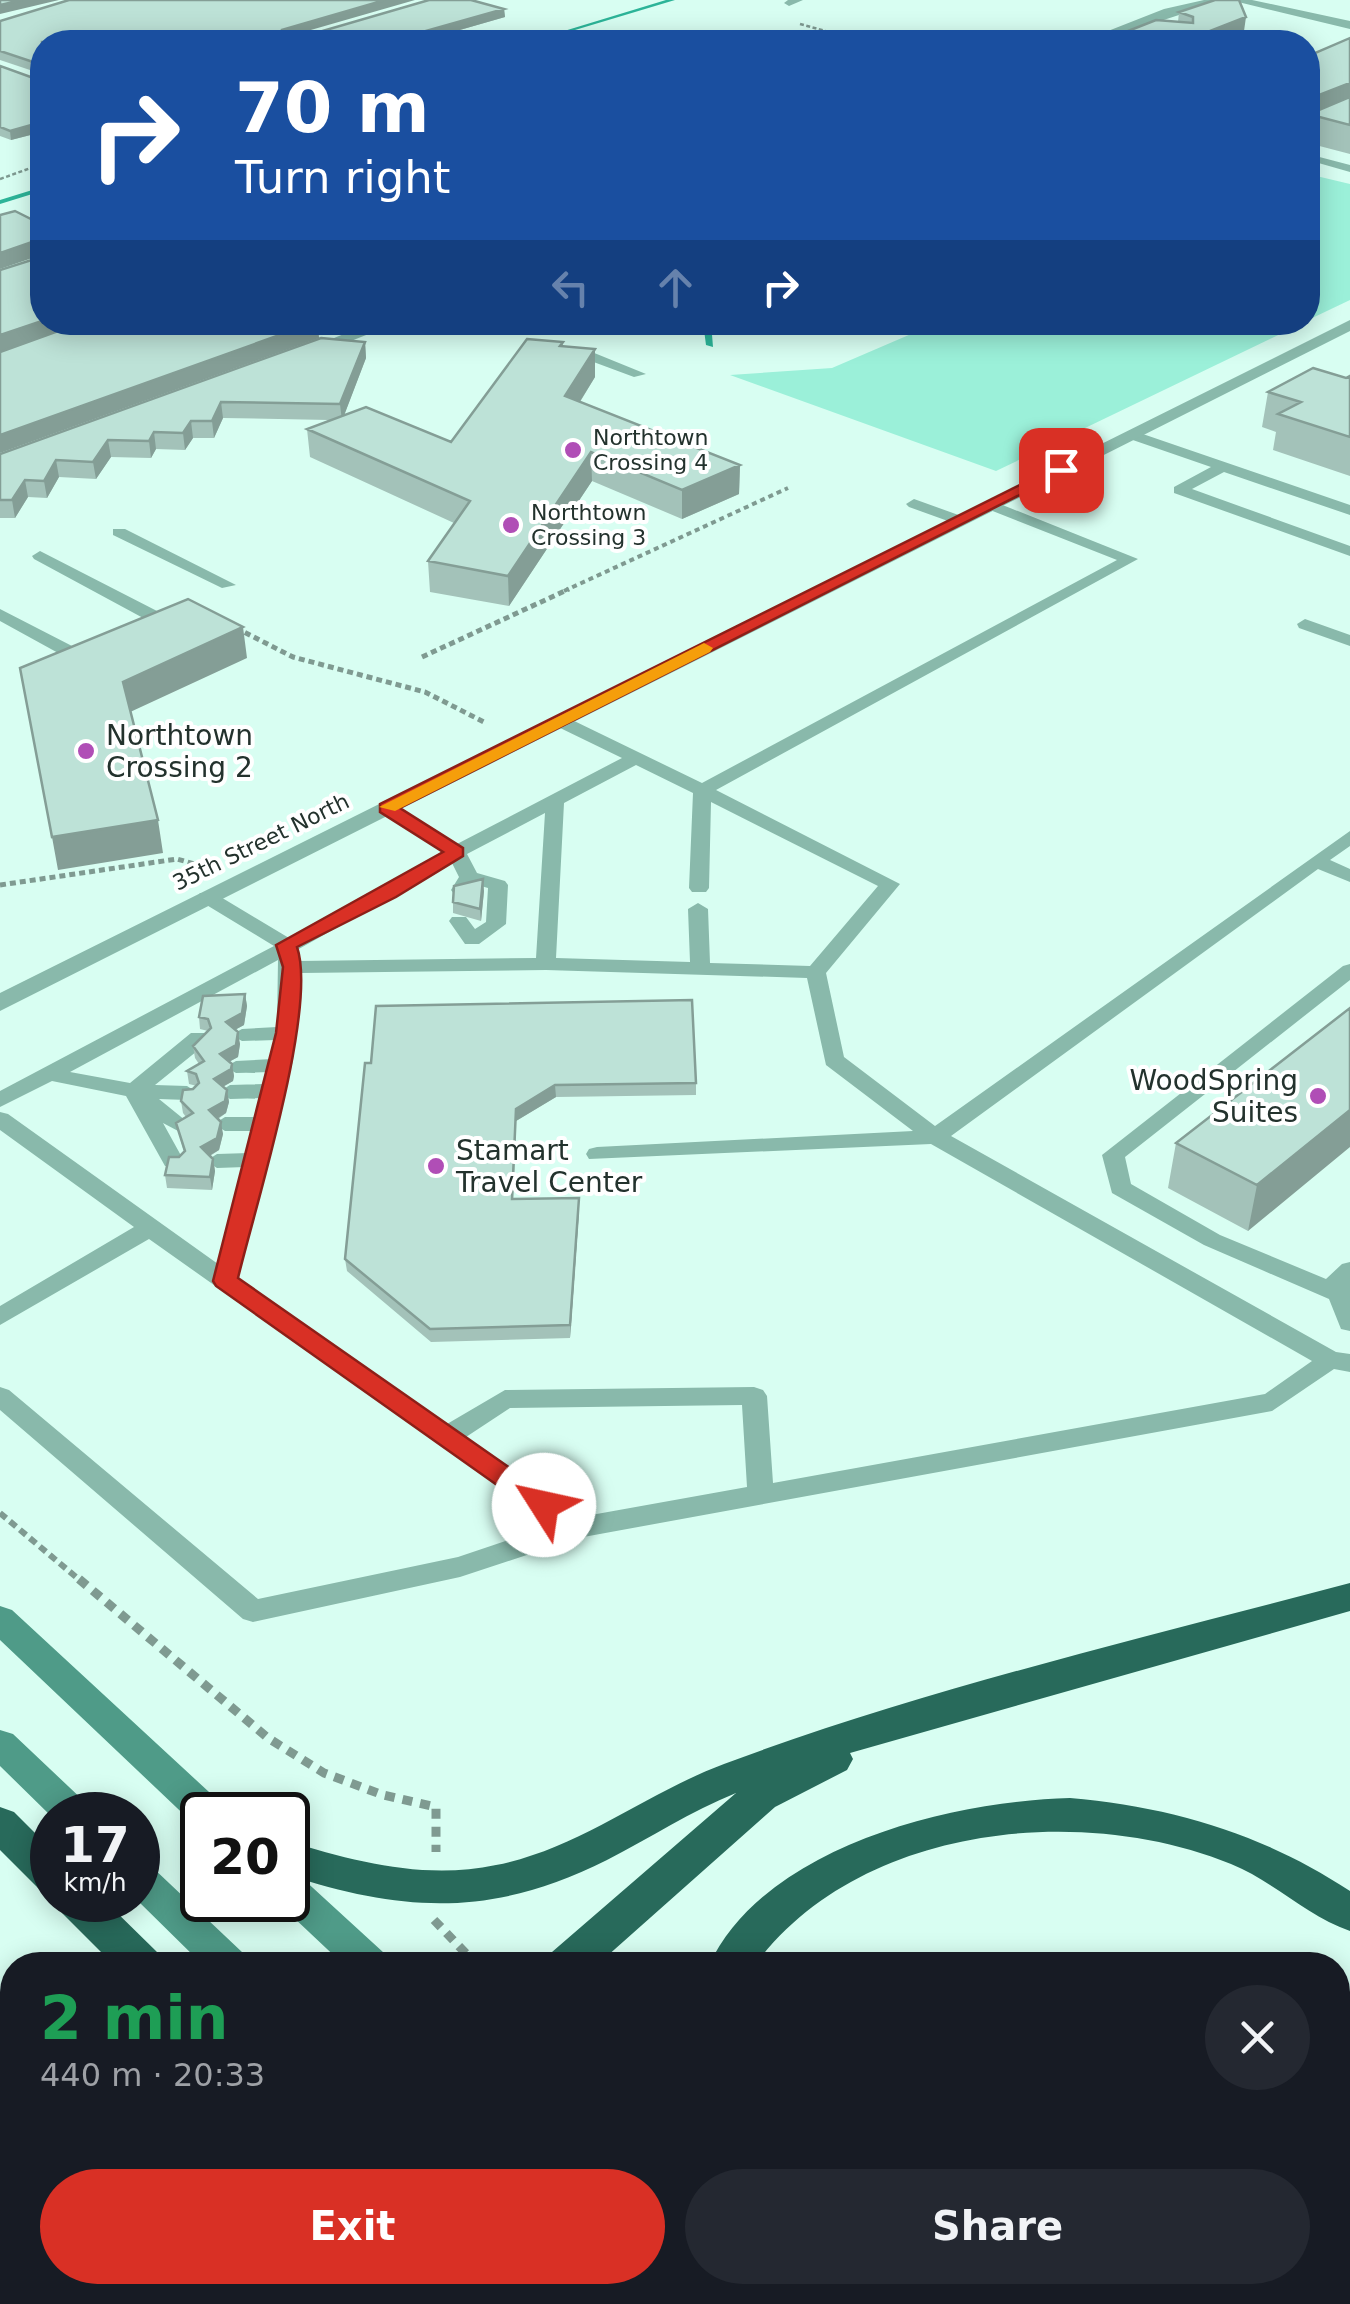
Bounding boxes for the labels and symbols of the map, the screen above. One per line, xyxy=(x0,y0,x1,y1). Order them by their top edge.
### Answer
place label: Northtown Crossing 4 xyxy=(593,425,709,475)
pin xyxy=(1019,428,1104,513)
marker: Northtown Crossing 4 xyxy=(562,439,584,461)
place label: Northtown Crossing 3 xyxy=(531,500,647,550)
marker: Northtown Crossing 3 xyxy=(500,514,522,536)
place label: Northtown Crossing 2 xyxy=(106,719,253,784)
marker: Northtown Crossing 2 xyxy=(75,740,97,762)
street label: 35th Street North xyxy=(169,788,353,896)
place label: WoodSpring Suites xyxy=(1130,1064,1298,1129)
marker: WoodSpring Suites xyxy=(1307,1085,1329,1107)
place label: Stamart Travel Center xyxy=(455,1134,643,1199)
marker: Stamart Travel Center xyxy=(425,1155,447,1177)
position arrow xyxy=(492,1453,596,1557)
speed limit sign: 20 xyxy=(180,1792,310,1922)

